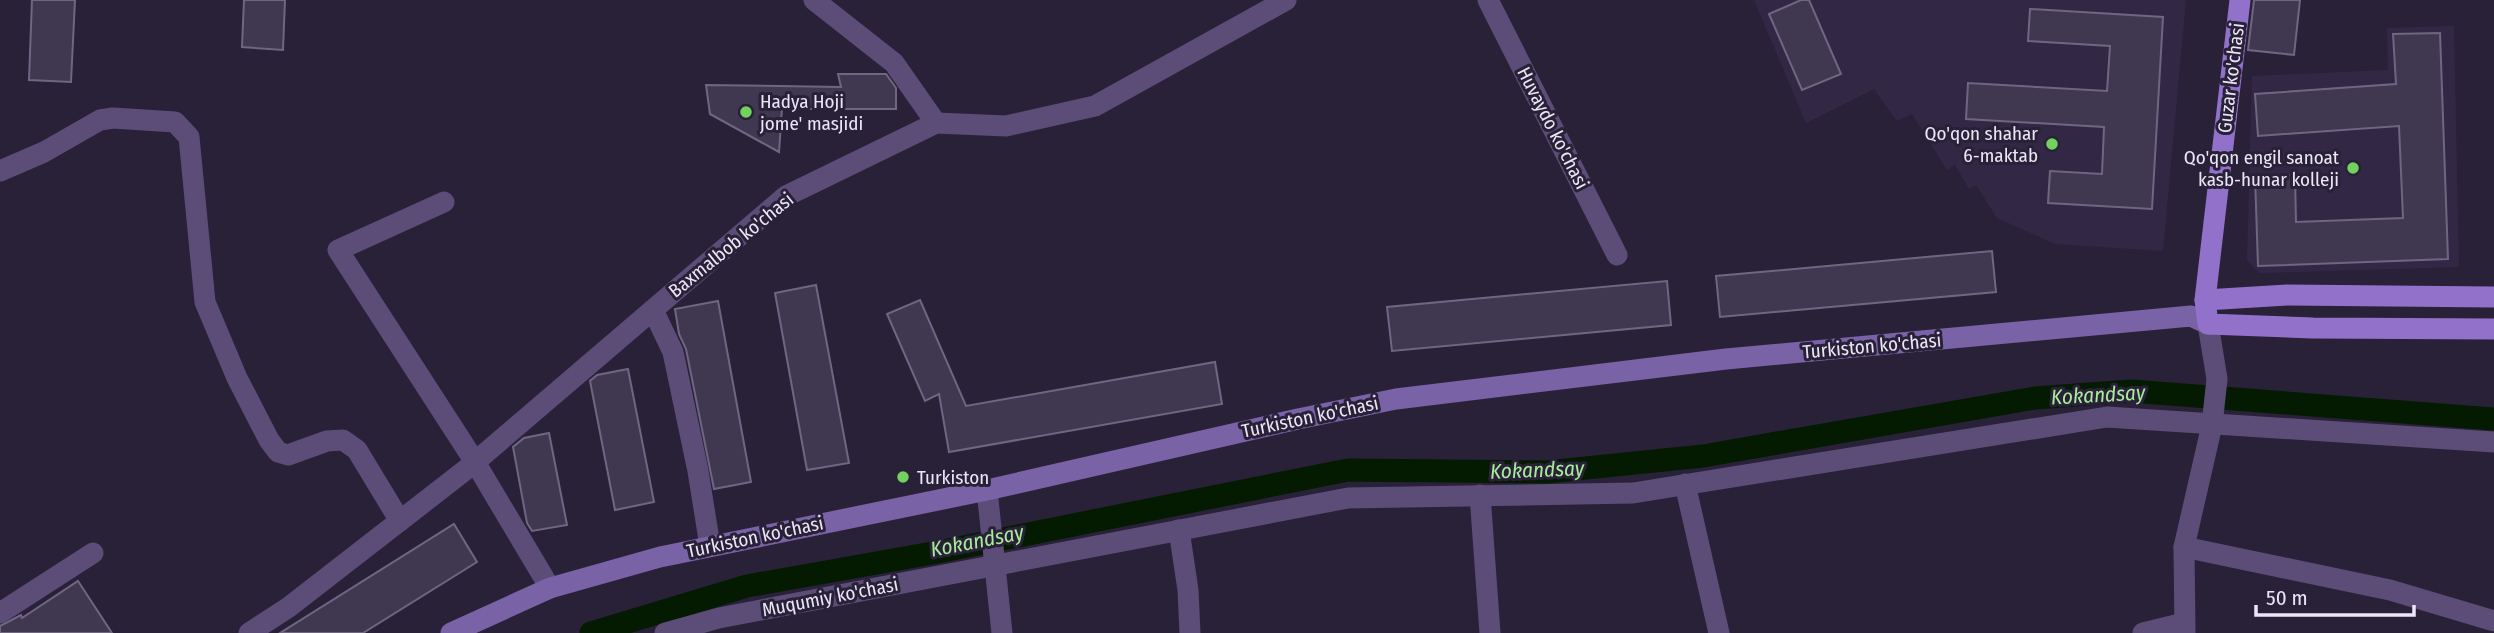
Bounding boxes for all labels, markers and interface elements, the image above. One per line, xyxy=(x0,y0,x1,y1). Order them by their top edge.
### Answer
street label: Guzar ko'chasi xyxy=(2213,22,2249,134)
street label: Huvaydo ko'chasi xyxy=(1512,63,1594,193)
place label: Hadya Hoji jome' masjidi xyxy=(759,90,863,135)
marker: Hadya Hoji jome' masjidi xyxy=(738,104,754,120)
place label: Qo'qon shahar 6-maktab xyxy=(1925,122,2038,167)
marker: Qo'qon shahar 6-maktab xyxy=(2044,136,2060,152)
place label: Qo'qon engil sanoat kasb-hunar kolleji xyxy=(2184,146,2340,191)
marker: Qo'qon engil sanoat kasb-hunar kolleji xyxy=(2345,160,2361,176)
street label: Baxmalbob ko'chasi xyxy=(664,188,798,302)
street label: Turkiston ko'chasi xyxy=(1802,328,1942,364)
water label: Kokandsay xyxy=(2050,380,2146,410)
street label: Turkiston ko'chasi xyxy=(1240,391,1380,443)
water label: Kokandsay xyxy=(1489,455,1585,485)
place label: Turkiston xyxy=(917,466,989,489)
marker: Turkiston xyxy=(895,469,911,485)
street label: Turkiston ko'chasi xyxy=(685,511,825,563)
water label: Kokandsay xyxy=(928,519,1026,563)
street label: Muqumiy ko'chasi xyxy=(760,573,900,621)
scale bar xyxy=(2256,574,2414,618)
text: 50 m xyxy=(2266,585,2308,611)

